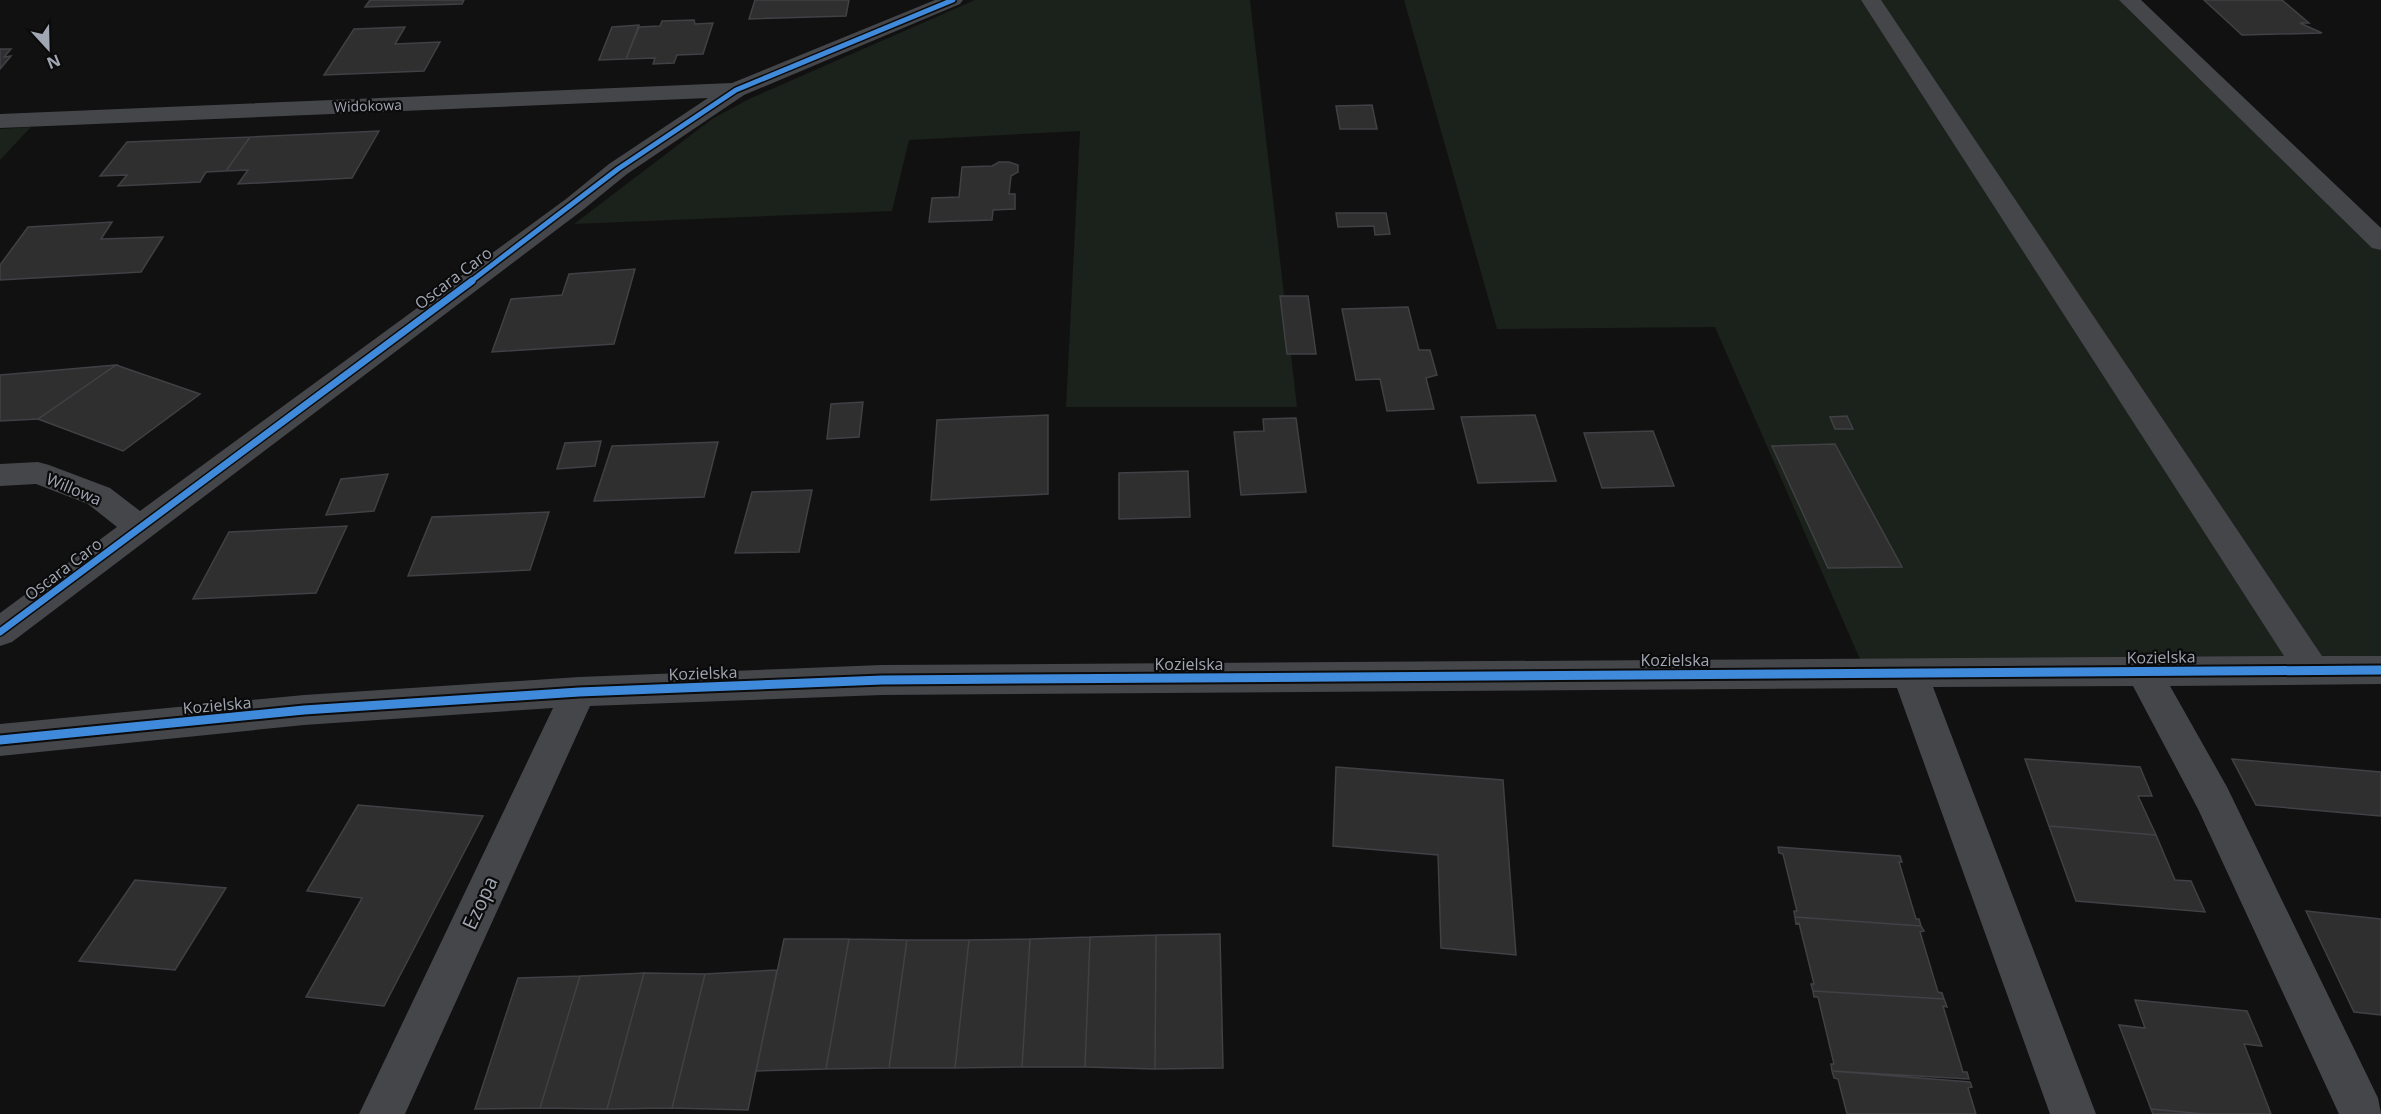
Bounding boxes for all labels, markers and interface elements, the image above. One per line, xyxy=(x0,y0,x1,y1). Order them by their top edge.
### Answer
north arrow xyxy=(18,18,78,78)
text: N xyxy=(43,49,64,75)
street label: Widokowa xyxy=(334,95,402,116)
street label: Oscara Caro xyxy=(410,242,496,314)
street label: Willowa xyxy=(43,468,105,510)
street label: Oscara Caro xyxy=(20,533,106,605)
street label: Kozielska xyxy=(2126,645,2196,669)
street label: Kozielska xyxy=(1641,649,1709,671)
street label: Kozielska xyxy=(1155,653,1223,675)
street label: Kozielska xyxy=(668,661,738,685)
street label: Kozielska xyxy=(182,691,252,719)
street label: Ezopa xyxy=(456,872,504,934)

